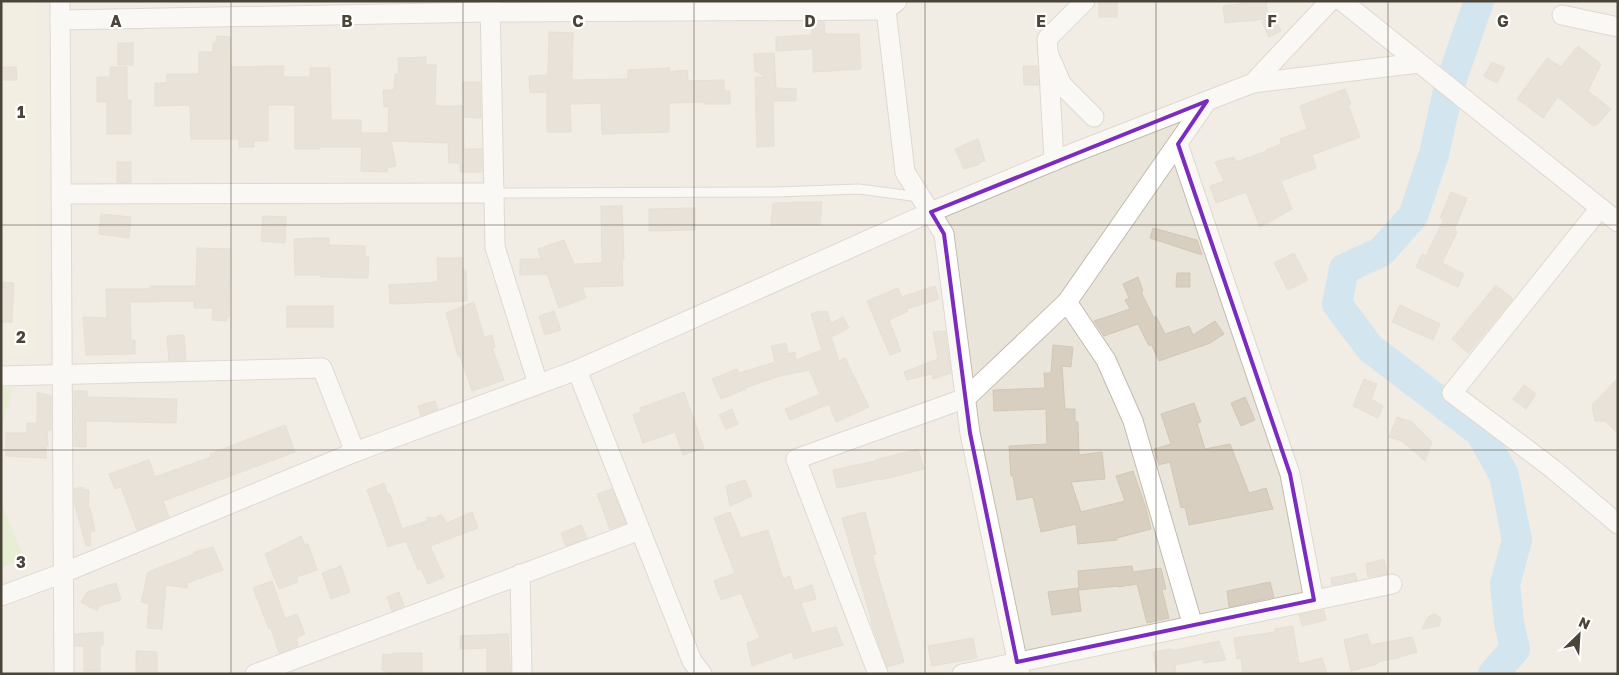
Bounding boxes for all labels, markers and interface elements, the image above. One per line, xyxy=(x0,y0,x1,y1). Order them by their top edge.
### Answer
text: A xyxy=(110,11,122,31)
text: B xyxy=(341,11,353,31)
text: C xyxy=(572,11,584,31)
text: D xyxy=(804,11,816,31)
text: E xyxy=(1036,11,1046,31)
text: F xyxy=(1267,11,1277,31)
text: G xyxy=(1497,11,1509,31)
text: 1 xyxy=(17,102,25,122)
text: 2 xyxy=(16,327,26,347)
text: 3 xyxy=(16,552,26,572)
north arrow xyxy=(1554,610,1604,660)
text: N xyxy=(1576,613,1593,633)

